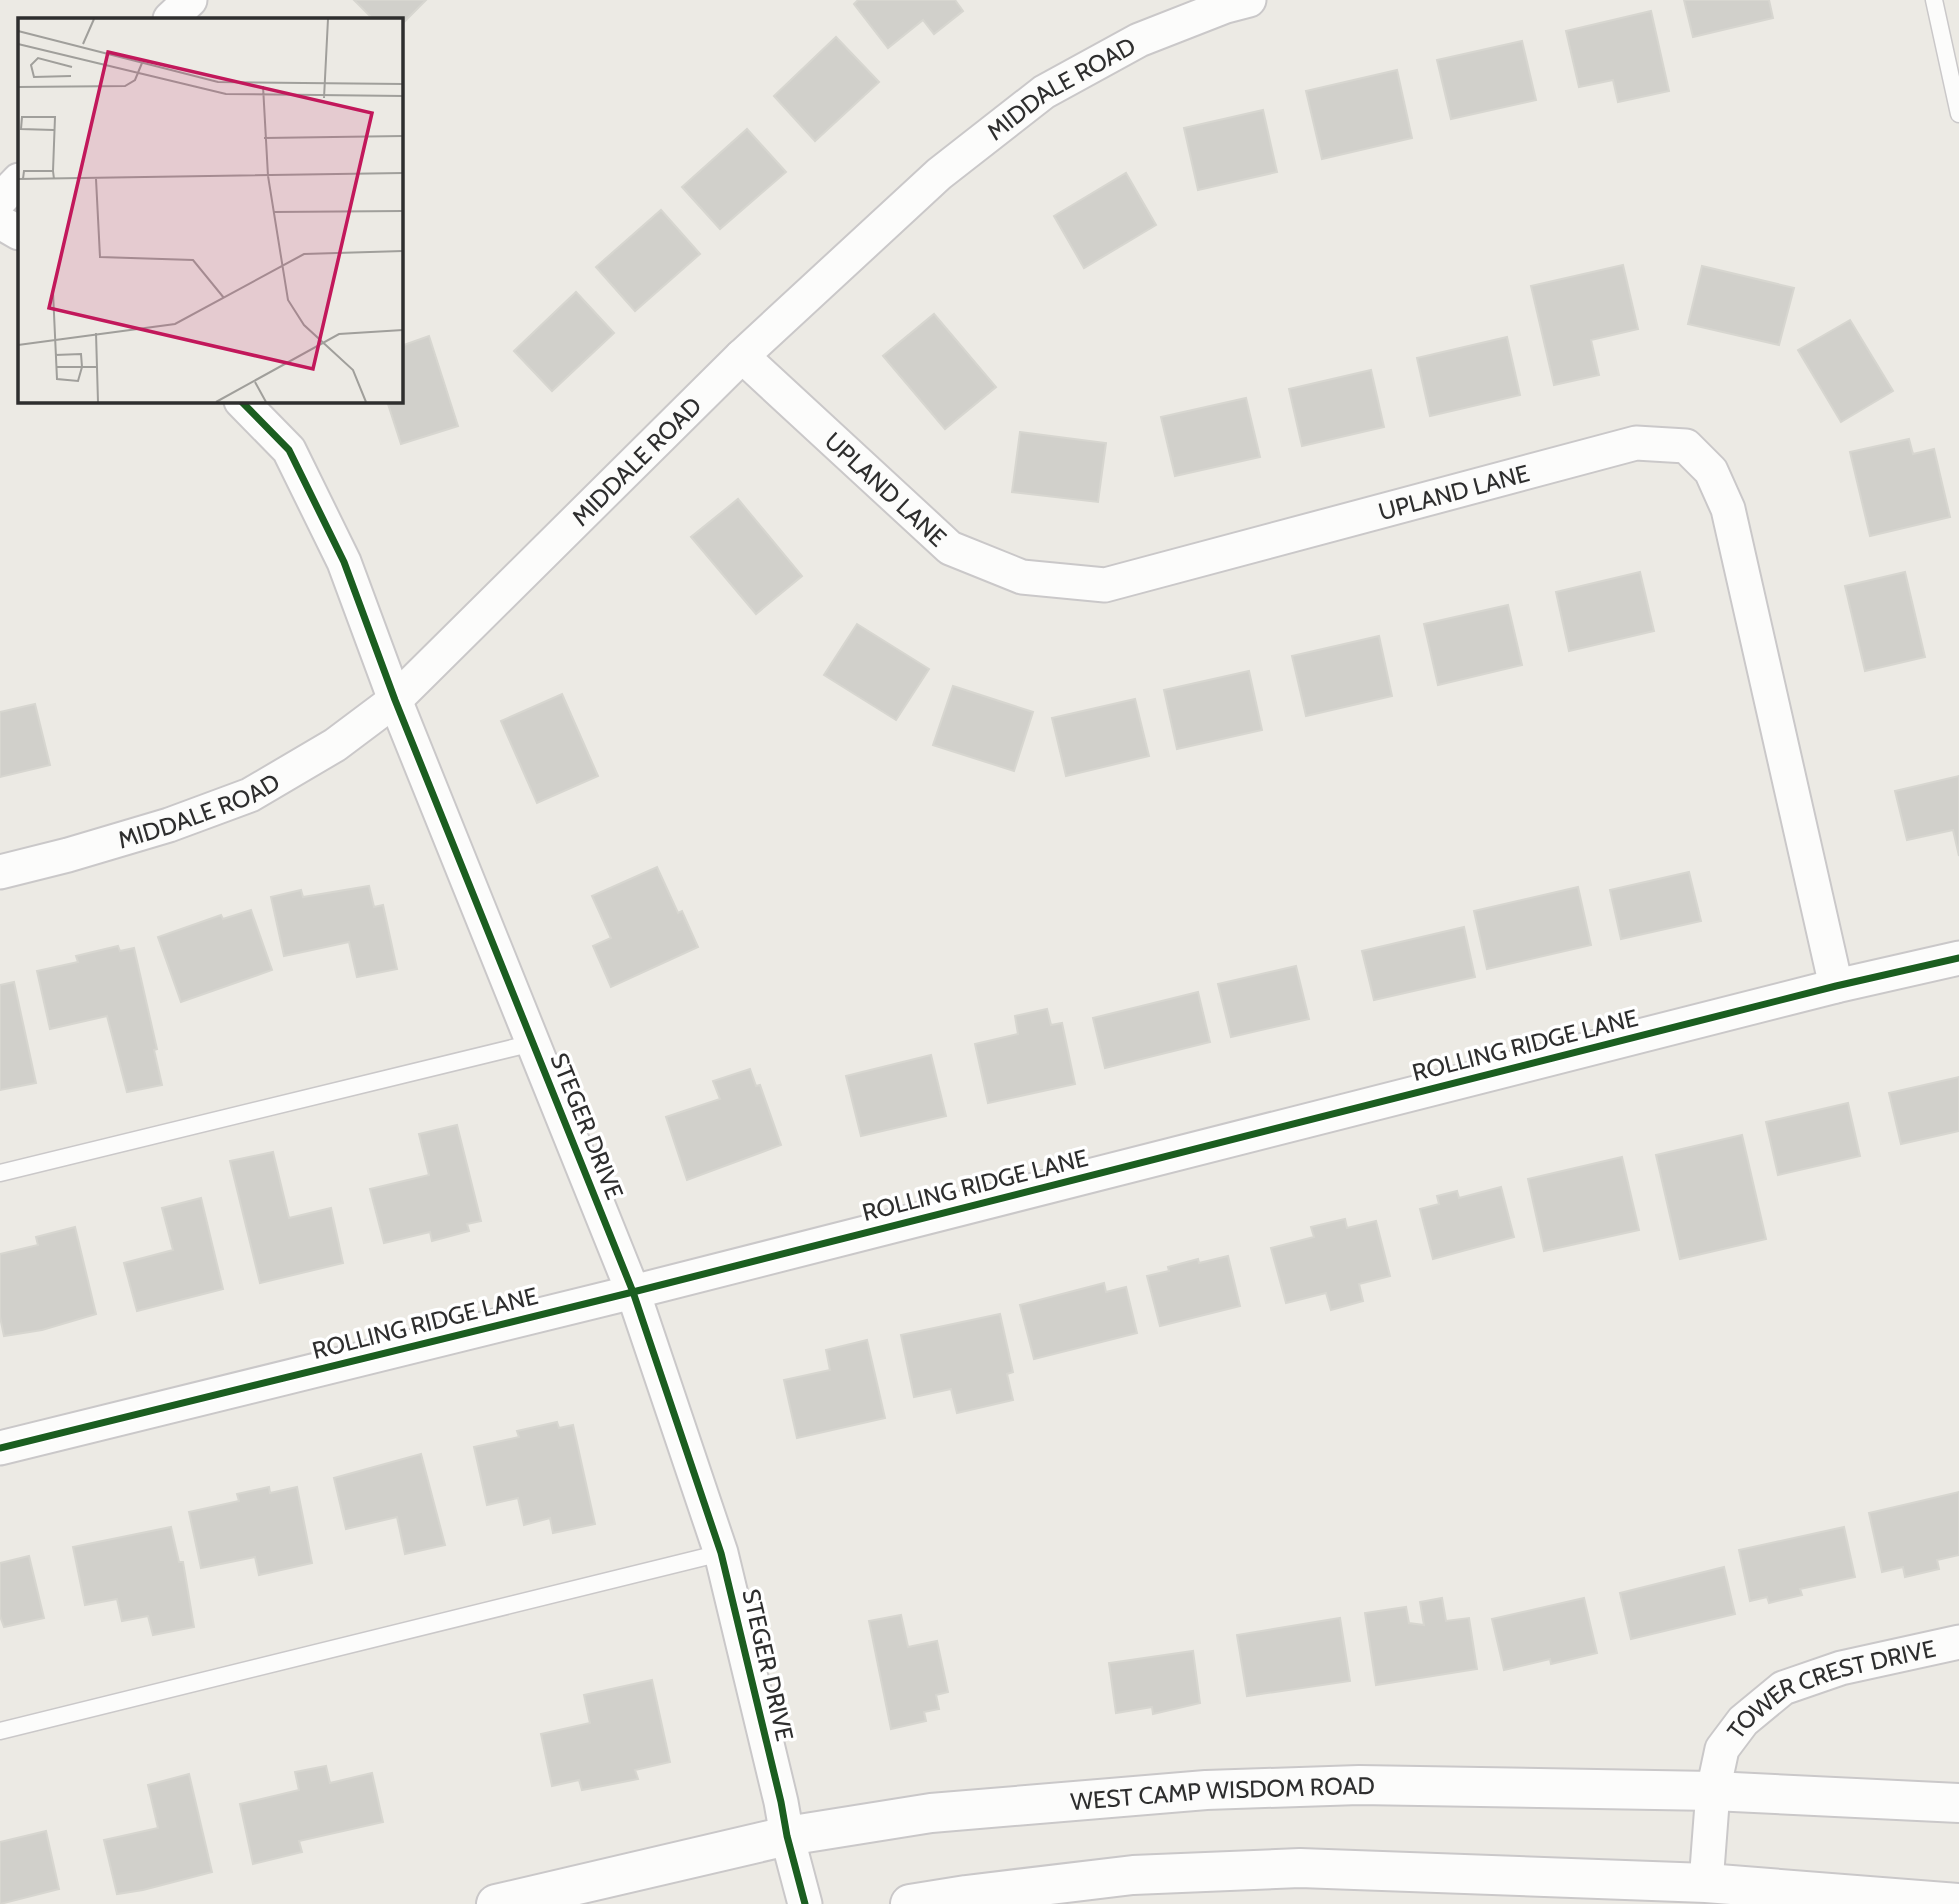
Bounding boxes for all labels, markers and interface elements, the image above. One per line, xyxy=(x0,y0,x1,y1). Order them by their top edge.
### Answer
inset map xyxy=(18,18,402,402)
street label: MIDDALE ROAD xyxy=(981,30,1140,146)
street label: MIDDALE ROAD xyxy=(565,391,707,531)
street label: UPLAND LANE xyxy=(819,426,953,552)
street label: UPLAND LANE xyxy=(1375,458,1532,526)
street label: MIDDALE ROAD xyxy=(114,767,284,854)
street label: ROLLING RIDGE LANE xyxy=(1409,1003,1641,1087)
street label: STEGER DRIVE xyxy=(545,1049,629,1203)
street label: ROLLING RIDGE LANE xyxy=(859,1143,1091,1227)
street label: ROLLING RIDGE LANE xyxy=(309,1281,541,1365)
street label: STEGER DRIVE xyxy=(736,1586,800,1744)
street label: TOWER CREST DRIVE xyxy=(1721,1633,1938,1744)
street label: WEST CAMP WISDOM ROAD xyxy=(1069,1770,1375,1816)

